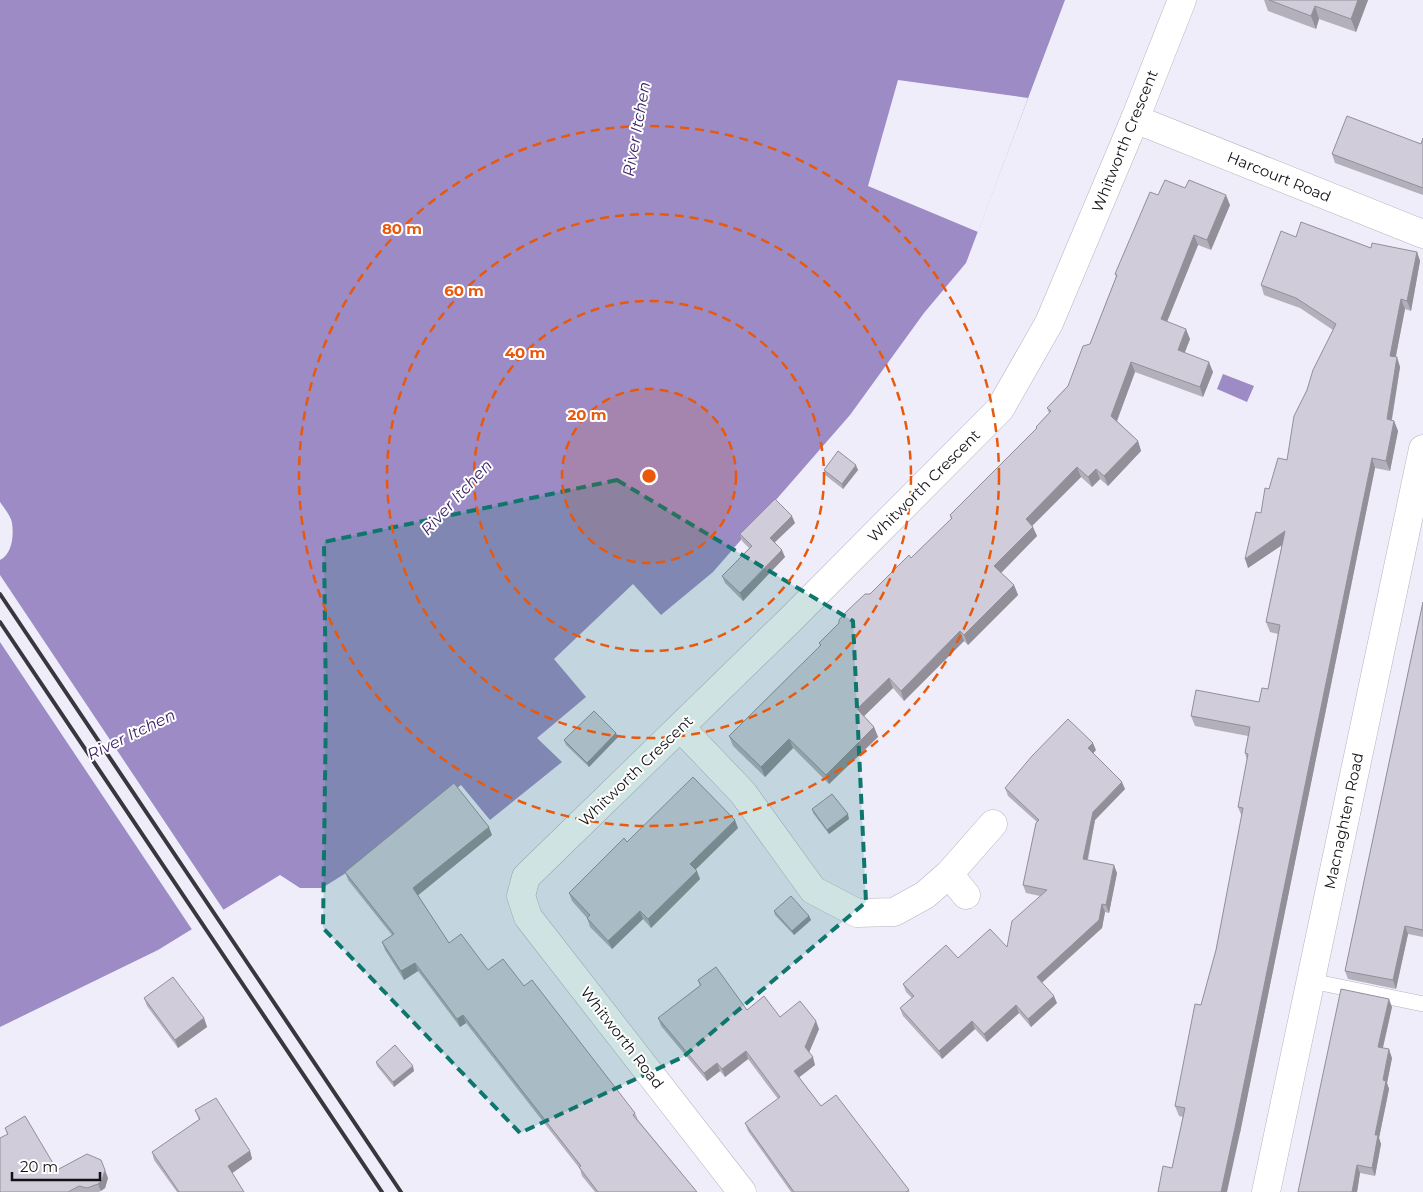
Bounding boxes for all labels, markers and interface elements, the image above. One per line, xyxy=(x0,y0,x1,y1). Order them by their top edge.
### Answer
street label: Whitworth Crescent xyxy=(1087,67,1162,215)
water label: River Itchen xyxy=(619,80,654,178)
street label: Harcourt Road xyxy=(1225,147,1334,206)
text: 80 m xyxy=(382,219,422,238)
text: 60 m xyxy=(444,281,484,300)
text: 40 m xyxy=(505,343,545,362)
text: 20 m xyxy=(567,405,607,424)
street label: Whitworth Crescent xyxy=(863,425,984,546)
water label: River Itchen xyxy=(417,456,496,539)
centre of rings xyxy=(640,467,658,485)
water label: River Itchen xyxy=(84,705,178,764)
street label: Whitworth Crescent xyxy=(575,711,697,830)
street label: Macnaghten Road xyxy=(1320,751,1367,891)
street label: Whitworth Road xyxy=(577,983,668,1093)
scale bar xyxy=(12,1150,100,1182)
text: 20 m xyxy=(20,1157,58,1176)

